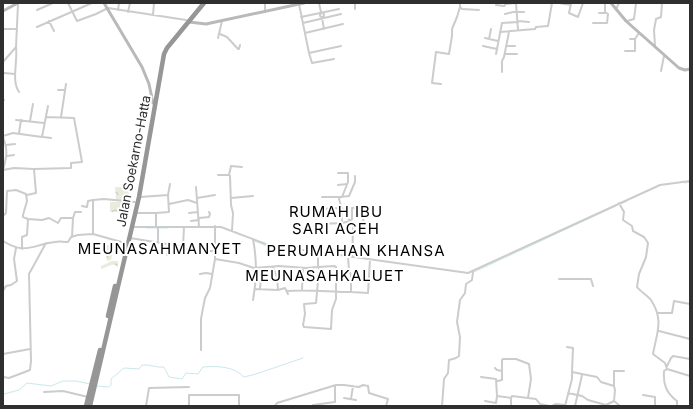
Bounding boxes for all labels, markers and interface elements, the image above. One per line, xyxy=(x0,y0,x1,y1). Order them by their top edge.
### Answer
street label: Jalan Soekarno-Hatta xyxy=(112,94,154,228)
district label: RUMAH IBU SARI ACEH xyxy=(289,202,383,238)
district label: MEUNASAHMANYET xyxy=(78,239,242,258)
district label: PERUMAHAN KHANSA xyxy=(266,241,446,260)
district label: MEUNASAHKALUET xyxy=(245,266,405,285)

